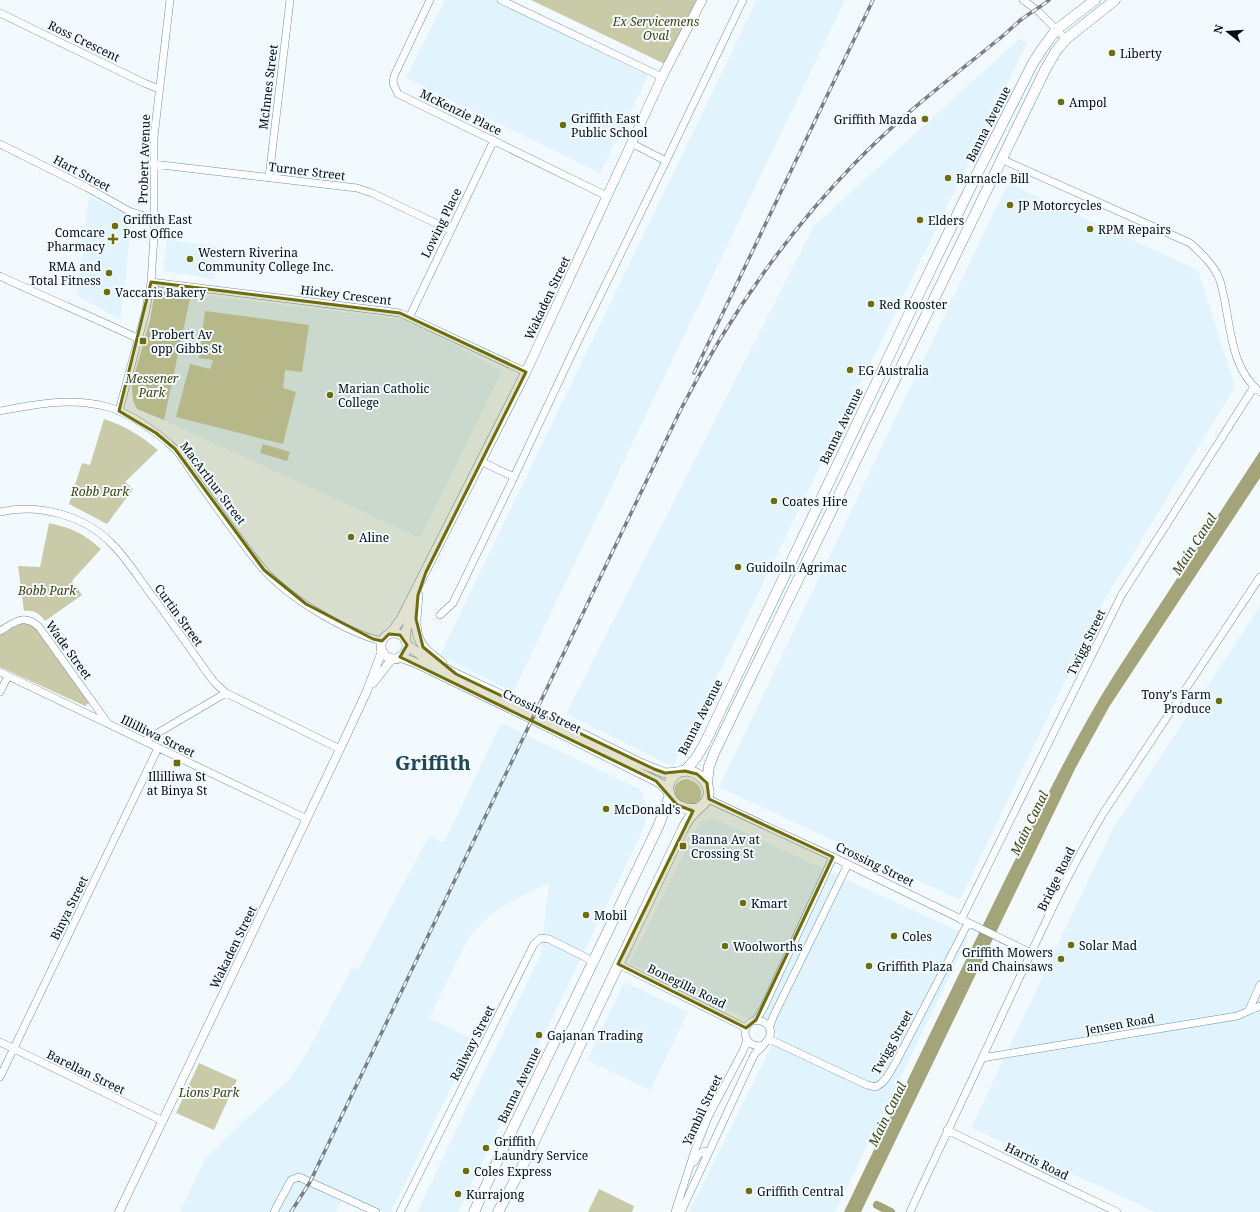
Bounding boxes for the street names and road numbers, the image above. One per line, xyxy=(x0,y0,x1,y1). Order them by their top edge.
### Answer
street label: Ross Crescent xyxy=(45,16,123,66)
street label: McInnes Street xyxy=(254,44,282,130)
street label: Banna Avenue xyxy=(962,83,1014,165)
street label: McKenzie Place xyxy=(417,85,505,139)
street label: Probert Avenue xyxy=(134,114,154,204)
street label: Hart Street xyxy=(50,151,114,195)
street label: Turner Street xyxy=(268,158,346,184)
street label: Lowing Place xyxy=(417,185,465,261)
street label: Wakaden Street xyxy=(520,253,574,343)
street label: Hickey Crescent xyxy=(300,281,392,309)
street label: Banna Avenue xyxy=(815,385,867,467)
street label: MacArthur Street xyxy=(176,438,250,528)
street label: Curtin Street xyxy=(151,580,207,650)
street label: Twigg Street xyxy=(1063,606,1109,678)
street label: Wade Street xyxy=(42,617,96,683)
street label: Banna Avenue xyxy=(674,676,726,758)
street label: Crossing Street xyxy=(500,685,584,737)
street label: Illilliwa Street xyxy=(118,711,198,761)
street label: Crossing Street xyxy=(833,838,917,890)
street label: Bridge Road xyxy=(1033,843,1079,914)
street label: Binya Street xyxy=(46,873,92,943)
street label: Wakaden Street xyxy=(206,903,260,991)
street label: Bonegilla Road xyxy=(645,960,730,1013)
street label: Railway Street xyxy=(446,1002,498,1084)
street label: Twigg Street xyxy=(867,1007,917,1077)
street label: Jensen Road xyxy=(1083,1009,1157,1039)
street label: Banna Avenue xyxy=(493,1044,545,1126)
street label: Barellan Street xyxy=(44,1046,128,1098)
street label: Yambil Street xyxy=(678,1072,726,1149)
street label: Harris Road xyxy=(1002,1138,1072,1184)

